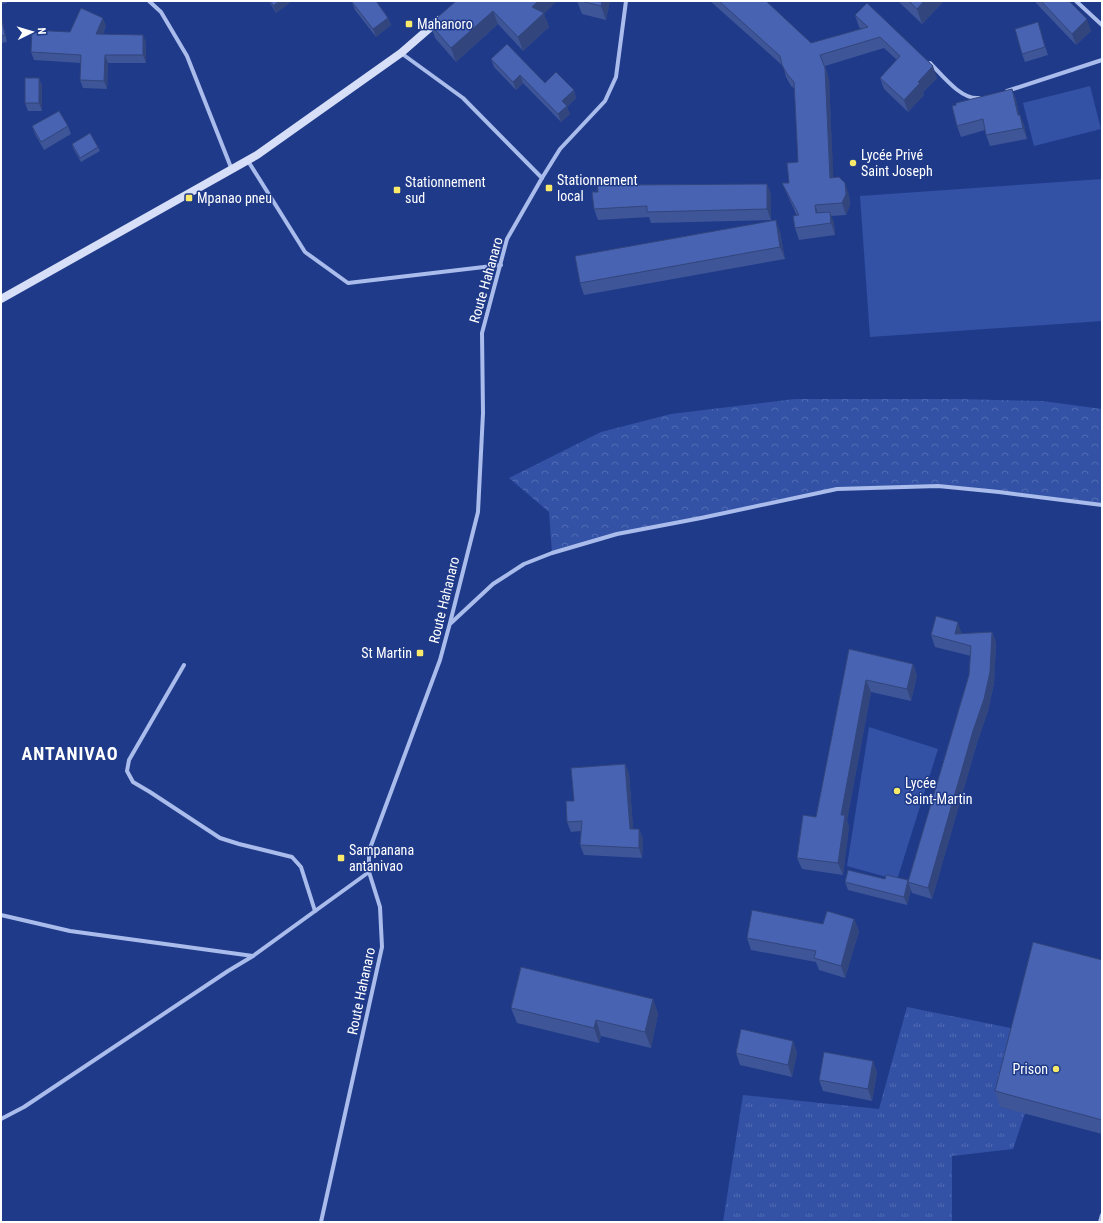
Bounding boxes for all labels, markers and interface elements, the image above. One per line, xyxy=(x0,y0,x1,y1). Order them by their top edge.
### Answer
north arrow xyxy=(12,12,52,52)
place label: Mahanoro xyxy=(417,16,473,32)
marker: Mahanoro xyxy=(404,19,414,29)
text: N xyxy=(35,27,48,35)
place label: Lycée Privé Saint Joseph xyxy=(861,147,933,179)
marker: Lycée Privé Saint Joseph xyxy=(848,158,858,168)
place label: Stationnement local xyxy=(557,172,638,204)
place label: Stationnement sud xyxy=(405,174,486,206)
marker: Stationnement local xyxy=(544,183,554,193)
marker: Stationnement sud xyxy=(392,185,402,195)
place label: Mpanao pneu xyxy=(197,190,272,206)
marker: Mpanao pneu xyxy=(184,193,194,203)
street label: Route Hahanaro xyxy=(466,235,506,325)
street label: Route Hahanaro xyxy=(426,555,462,645)
place label: St Martin xyxy=(361,645,412,661)
marker: St Martin xyxy=(415,648,425,658)
district label: ANTANIVAO xyxy=(21,743,119,764)
place label: Lycée Saint-Martin xyxy=(905,775,973,807)
marker: Lycée Saint-Martin xyxy=(892,786,902,796)
place label: Sampanana antanivao xyxy=(349,842,414,874)
marker: Sampanana antanivao xyxy=(336,853,346,863)
street label: Route Hahanaro xyxy=(344,946,378,1036)
place label: Prison xyxy=(1013,1061,1048,1077)
marker: Prison xyxy=(1051,1064,1061,1074)

